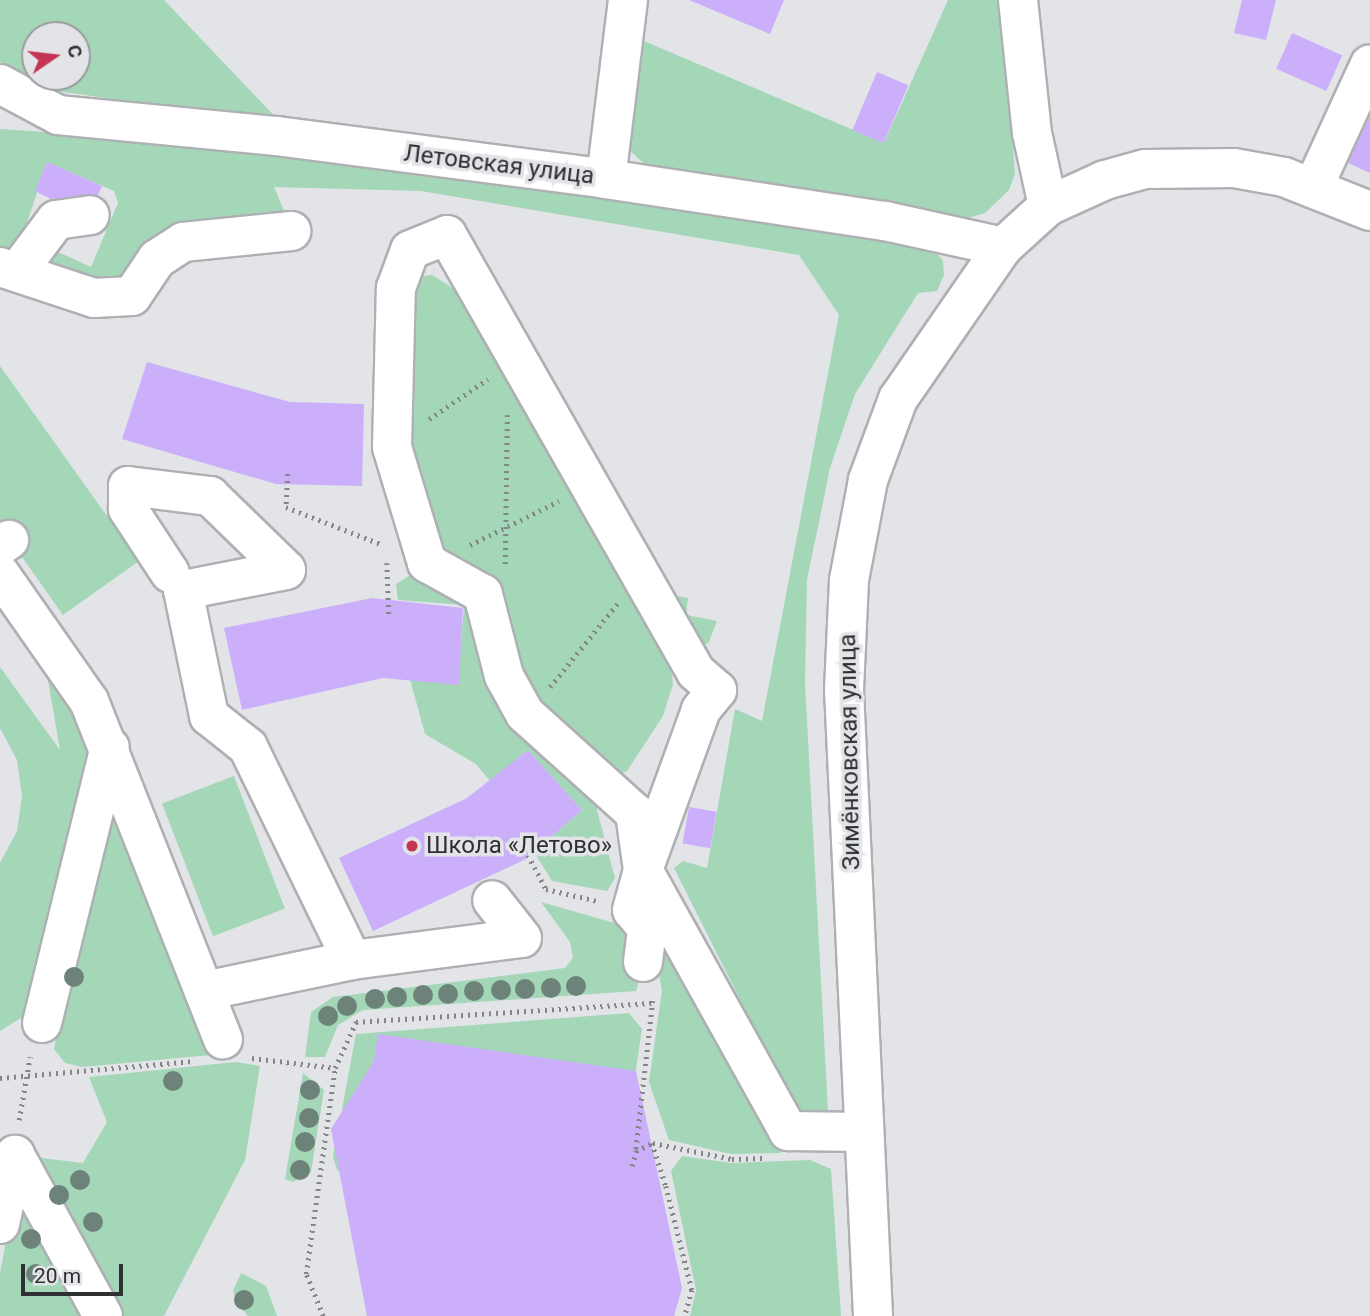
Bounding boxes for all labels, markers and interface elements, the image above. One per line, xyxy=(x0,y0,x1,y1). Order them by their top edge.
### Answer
north arrow xyxy=(21,21,91,91)
text: С xyxy=(62,42,88,60)
street label: Летовская улица xyxy=(402,139,596,191)
street label: Зимёнковская улица xyxy=(834,634,866,870)
place label: Школа «Летово» xyxy=(426,832,612,860)
marker: Школа «Летово» xyxy=(404,838,420,854)
scale bar xyxy=(24,1250,126,1294)
text: 20 m xyxy=(34,1264,81,1288)

